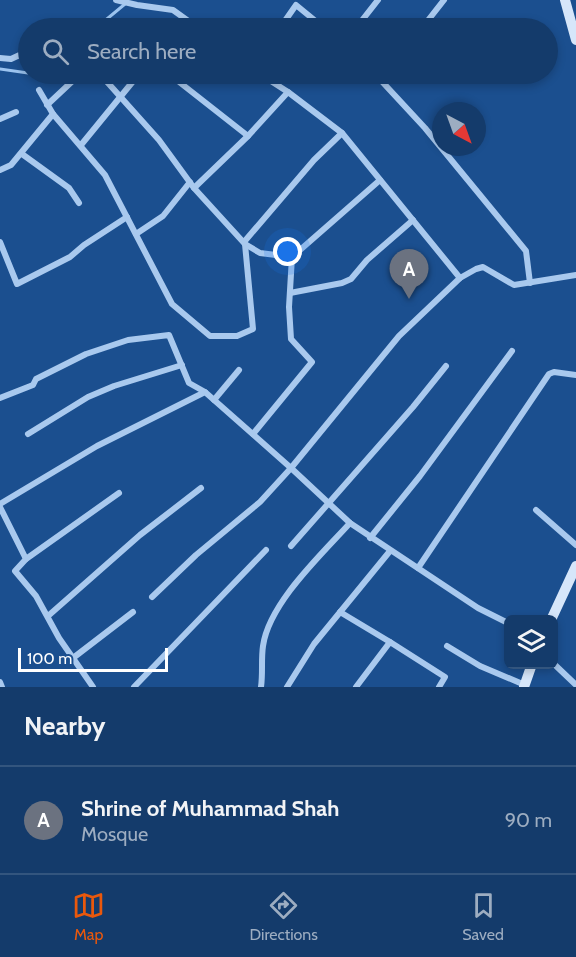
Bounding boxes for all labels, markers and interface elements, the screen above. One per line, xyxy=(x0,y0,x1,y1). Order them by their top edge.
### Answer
search box xyxy=(18,18,558,84)
icon: search xyxy=(39,35,72,68)
text: Search here xyxy=(87,38,196,65)
north arrow xyxy=(432,102,486,156)
your location xyxy=(273,237,302,266)
pin: A xyxy=(390,250,428,299)
map controls xyxy=(504,615,558,669)
button: layers xyxy=(504,615,558,669)
scale bar xyxy=(18,645,168,672)
text: 100 m xyxy=(27,649,72,668)
text: Nearby xyxy=(24,710,105,742)
text: Shrine of Muhammad Shah xyxy=(81,795,339,822)
text: A xyxy=(37,808,50,832)
text: 90 m xyxy=(505,808,552,832)
text: Mosque xyxy=(81,822,148,846)
tab: Map xyxy=(72,889,105,944)
tab: Directions xyxy=(250,889,318,944)
tab: Saved xyxy=(462,889,504,944)

